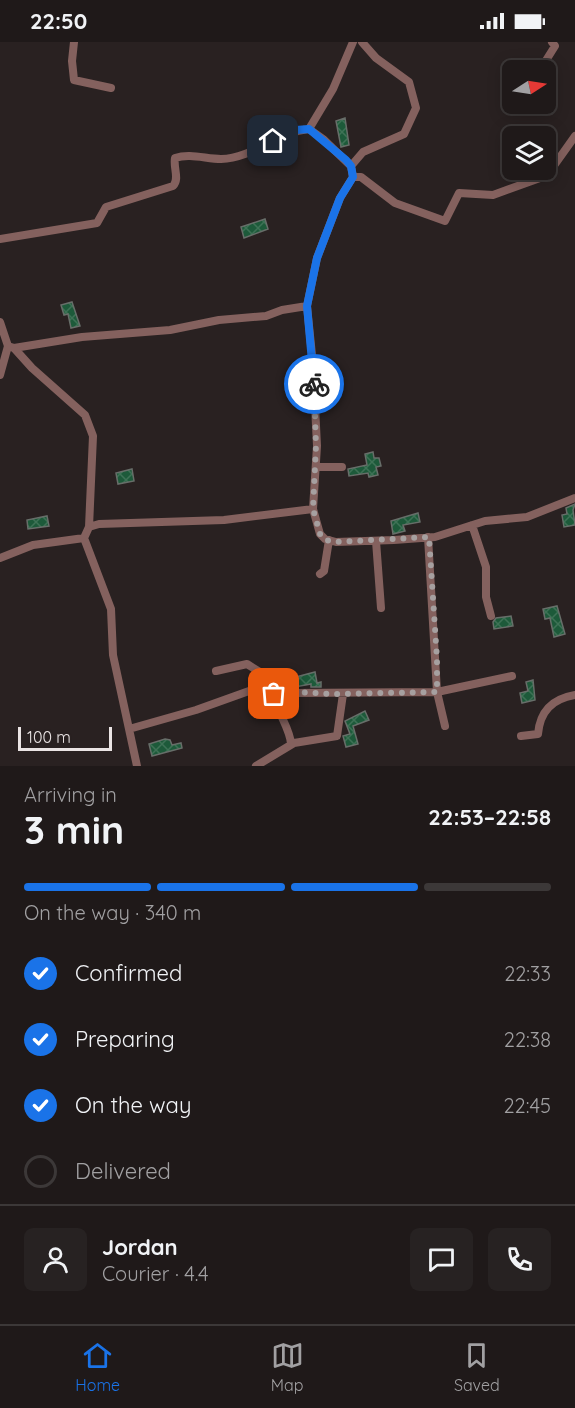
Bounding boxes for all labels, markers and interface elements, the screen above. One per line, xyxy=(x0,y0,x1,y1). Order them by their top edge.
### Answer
text: 22:50 xyxy=(30,7,87,35)
north arrow xyxy=(502,60,556,114)
map controls xyxy=(502,60,556,180)
pin xyxy=(247,115,298,166)
icon: home xyxy=(256,124,289,157)
button: layers xyxy=(502,126,556,180)
courier xyxy=(284,354,344,414)
icon: bike xyxy=(298,368,331,401)
pin xyxy=(248,668,299,719)
icon: bag xyxy=(257,677,290,710)
scale bar xyxy=(18,724,112,752)
text: 100 m xyxy=(27,727,71,747)
text: Arriving in xyxy=(24,782,117,807)
text: 22:53–22:58 xyxy=(428,803,551,831)
text: 3 min xyxy=(24,805,124,854)
text: On the way · 340 m xyxy=(24,900,201,925)
icon: check xyxy=(24,957,57,990)
text: Confirmed xyxy=(75,959,182,987)
text: 22:33 xyxy=(504,961,551,986)
icon: check xyxy=(24,1023,57,1056)
text: Preparing xyxy=(75,1025,175,1053)
text: 22:38 xyxy=(504,1027,551,1052)
icon: check xyxy=(24,1089,57,1122)
text: On the way xyxy=(75,1091,191,1119)
text: 22:45 xyxy=(504,1093,551,1118)
text: Delivered xyxy=(75,1157,171,1185)
button: person xyxy=(24,1228,87,1291)
button: chat xyxy=(410,1228,473,1291)
button: phone xyxy=(488,1228,551,1291)
text: Jordan xyxy=(102,1233,178,1261)
text: Courier · 4.4 xyxy=(102,1261,208,1286)
tab: Home xyxy=(75,1339,120,1395)
tab: Map xyxy=(271,1339,304,1395)
tab: Saved xyxy=(454,1339,500,1395)

